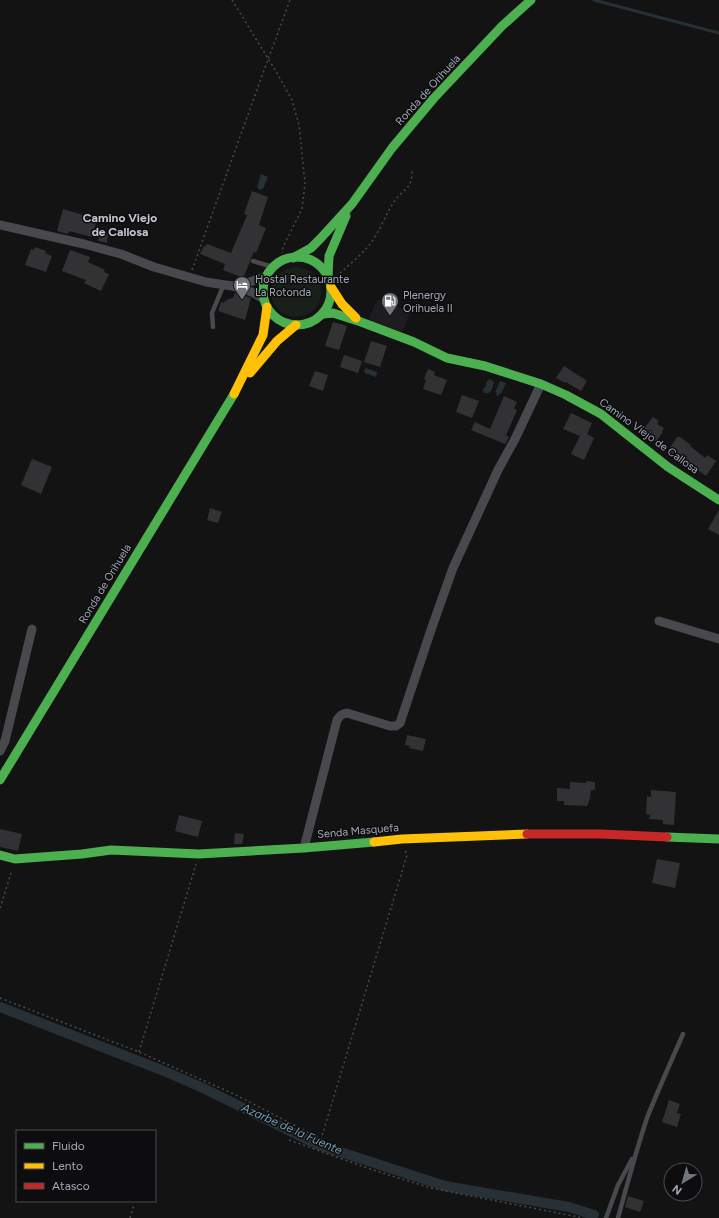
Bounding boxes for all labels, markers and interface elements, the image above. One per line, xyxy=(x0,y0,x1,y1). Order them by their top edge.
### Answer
street label: Ronda de Orihuela xyxy=(393,52,463,128)
district label: Camino Viejo de Callosa xyxy=(83,211,157,239)
place label: Hostal Restaurante La Rotonda xyxy=(255,273,349,299)
hotel icon: Hostal Restaurante La Rotonda xyxy=(232,275,252,300)
place label: Plenergy Orihuela II xyxy=(403,289,453,315)
fuel station icon: Plenergy Orihuela II xyxy=(380,291,400,316)
street label: Camino Viejo de Callosa xyxy=(597,396,701,476)
street label: Ronda de Orihuela xyxy=(76,542,134,626)
street label: Senda Masquefa xyxy=(317,821,399,841)
water label: Azarbe de la Fuente xyxy=(239,1100,345,1158)
legend xyxy=(16,1130,156,1202)
text: Fluido xyxy=(52,1139,85,1153)
text: Lento xyxy=(52,1159,83,1173)
north arrow xyxy=(663,1162,703,1202)
text: Atasco xyxy=(52,1179,90,1193)
text: N xyxy=(670,1182,685,1197)

